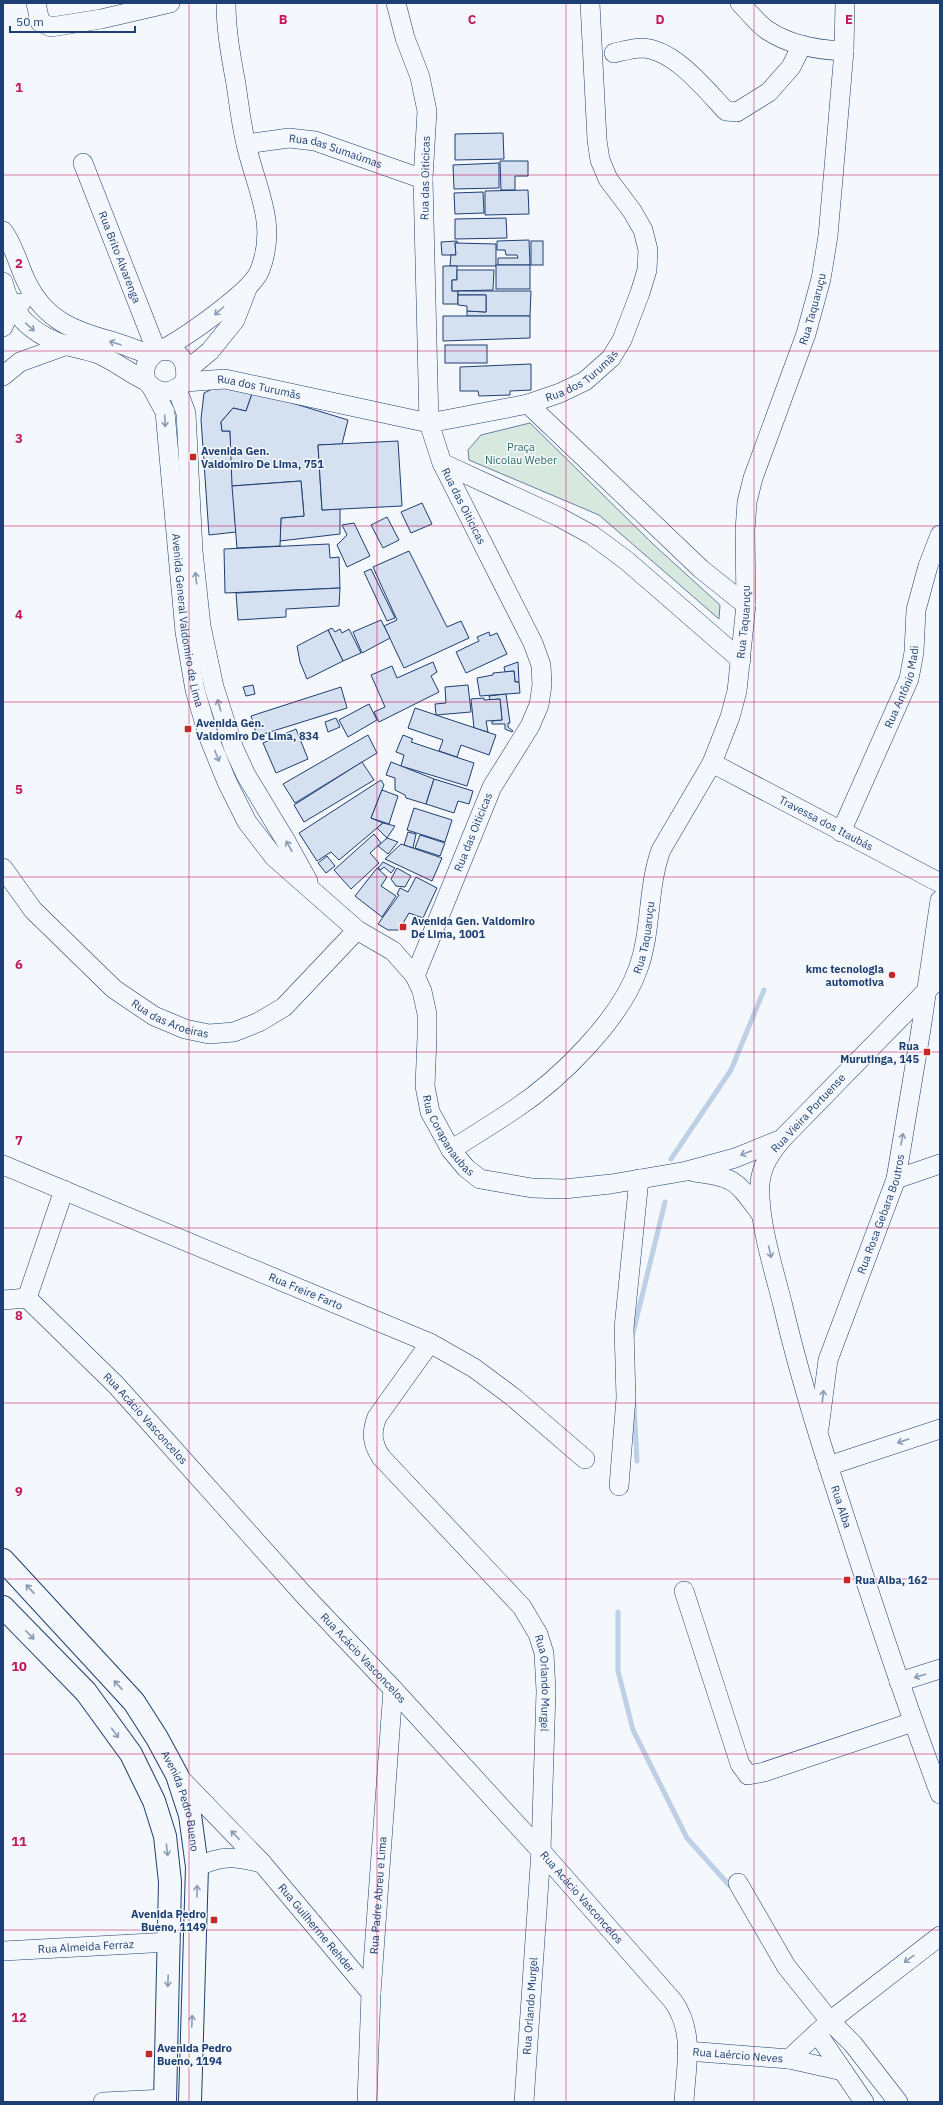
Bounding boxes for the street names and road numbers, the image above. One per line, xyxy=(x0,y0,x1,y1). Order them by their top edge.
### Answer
street label: Rua das Sumaúmas xyxy=(288,131,384,171)
street label: Rua das Oiticicas xyxy=(417,136,433,220)
street label: Rua Brito Alvarenga xyxy=(96,209,144,305)
street label: Rua Taquaruçu xyxy=(796,272,829,347)
street label: Rua dos Turumãs xyxy=(543,348,621,405)
street label: Rua dos Turumãs xyxy=(217,372,302,402)
street label: Rua das Oiticicas xyxy=(438,465,489,547)
street label: Avenida General Valdomiro de Lima xyxy=(169,533,207,709)
street label: Rua Taquaruçu xyxy=(733,585,753,659)
street label: Rua Antônio Madi xyxy=(881,645,921,730)
street label: Rua das Oiticicas xyxy=(451,790,495,874)
street label: Travessa dos Itaubás xyxy=(777,793,876,854)
street label: Rua Taquaruçu xyxy=(630,900,657,976)
street label: Rua das Aroeiras xyxy=(129,996,210,1041)
street label: Rua Vieira Portuense xyxy=(768,1071,848,1155)
street label: Rua Corapanaubas xyxy=(420,1094,477,1179)
street label: Rua Rosa Gebara Boutros xyxy=(854,1153,907,1276)
street label: Rua Freire Farto xyxy=(267,1270,345,1313)
street label: Rua Acácio Vasconcelos xyxy=(100,1370,191,1467)
street label: Rua Alba xyxy=(828,1484,855,1530)
street label: Rua Acácio Vasconcelos xyxy=(318,1610,409,1706)
street label: Rua Orlando Murgel xyxy=(532,1633,553,1732)
street label: Avenida Pedro Bueno xyxy=(158,1748,202,1852)
street label: Rua Padre Abreu e Lima xyxy=(367,1836,389,1955)
street label: Rua Acácio Vasconcelos xyxy=(537,1848,626,1947)
street label: Rua Guilherme Rehder xyxy=(275,1881,358,1975)
street label: Rua Almeida Ferraz xyxy=(38,1937,134,1956)
street label: Rua Orlando Murgel xyxy=(520,1957,540,2055)
street label: Rua Laércio Neves xyxy=(692,2044,784,2066)

